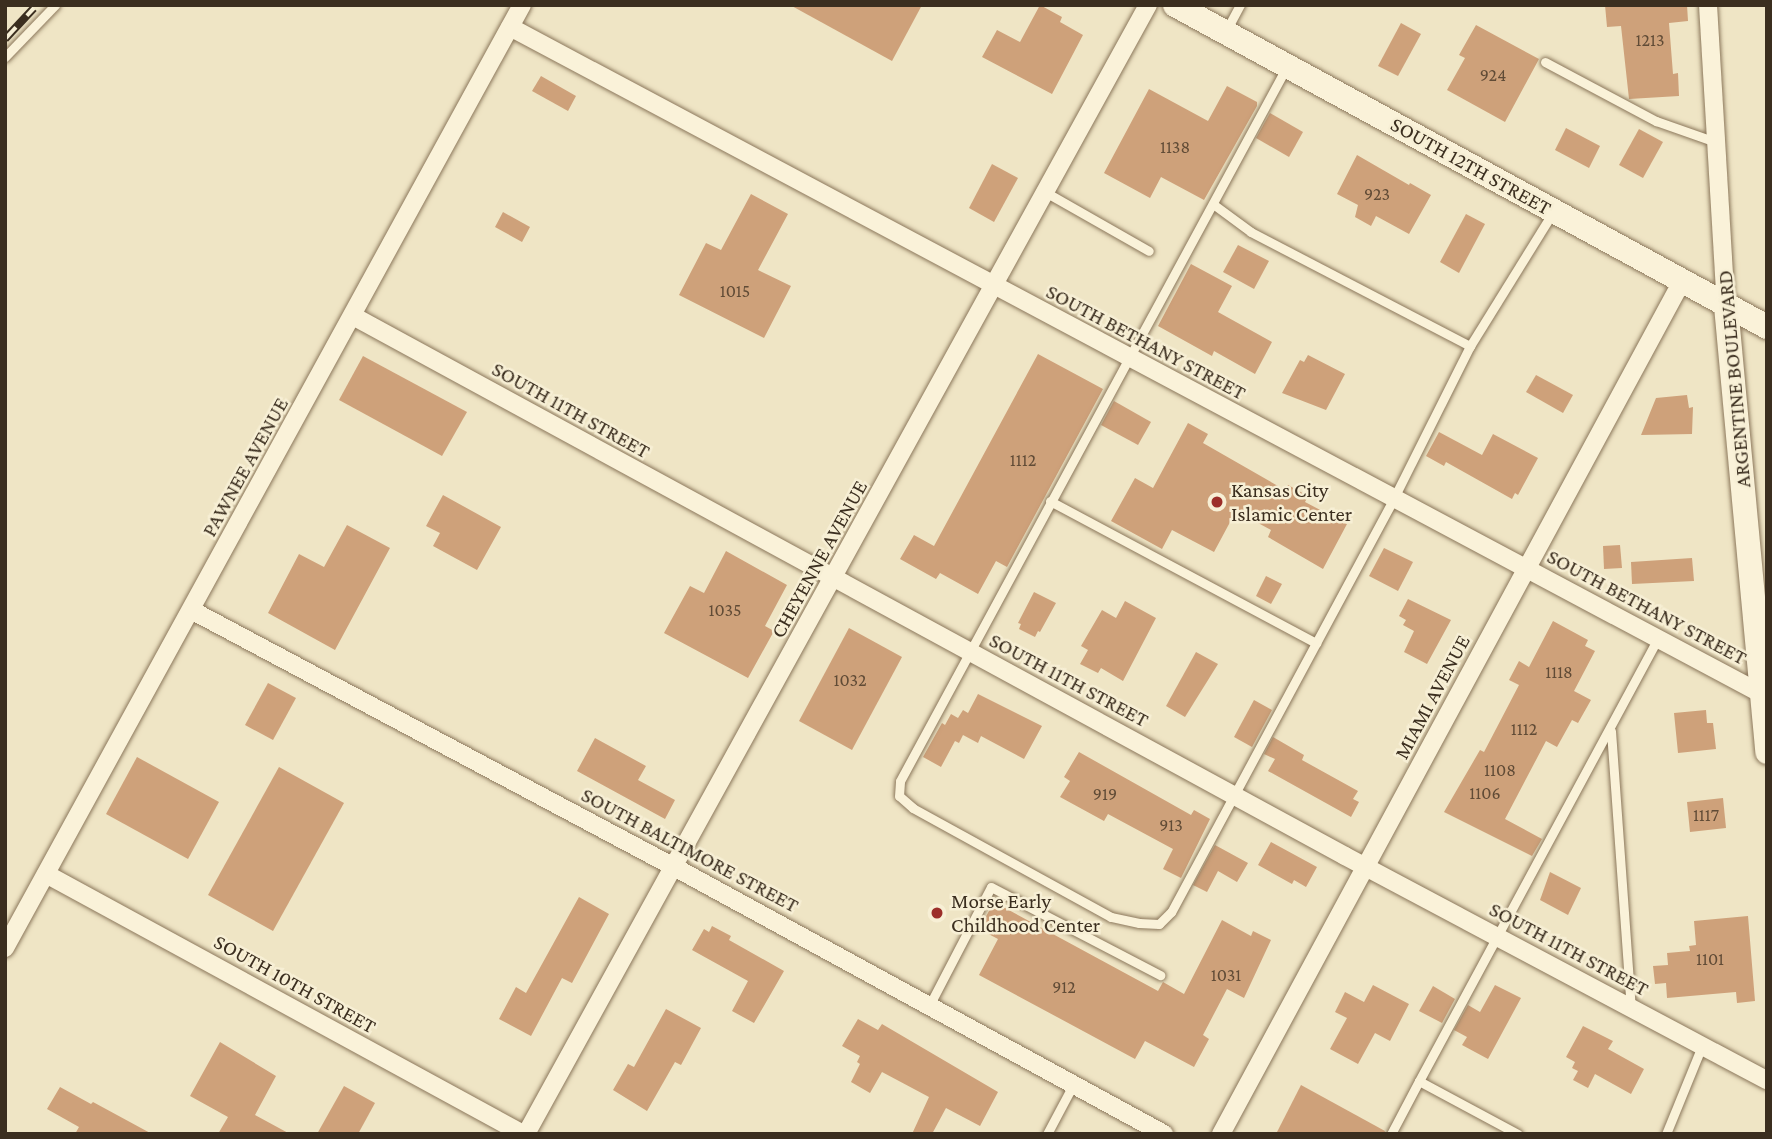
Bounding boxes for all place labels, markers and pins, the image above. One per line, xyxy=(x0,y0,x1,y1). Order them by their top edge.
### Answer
place label: Kansas City Islamic Center xyxy=(1231,477,1352,527)
marker: Kansas City Islamic Center xyxy=(1209,494,1225,510)
place label: Morse Early Childhood Center xyxy=(951,888,1100,938)
marker: Morse Early Childhood Center xyxy=(929,905,945,921)

